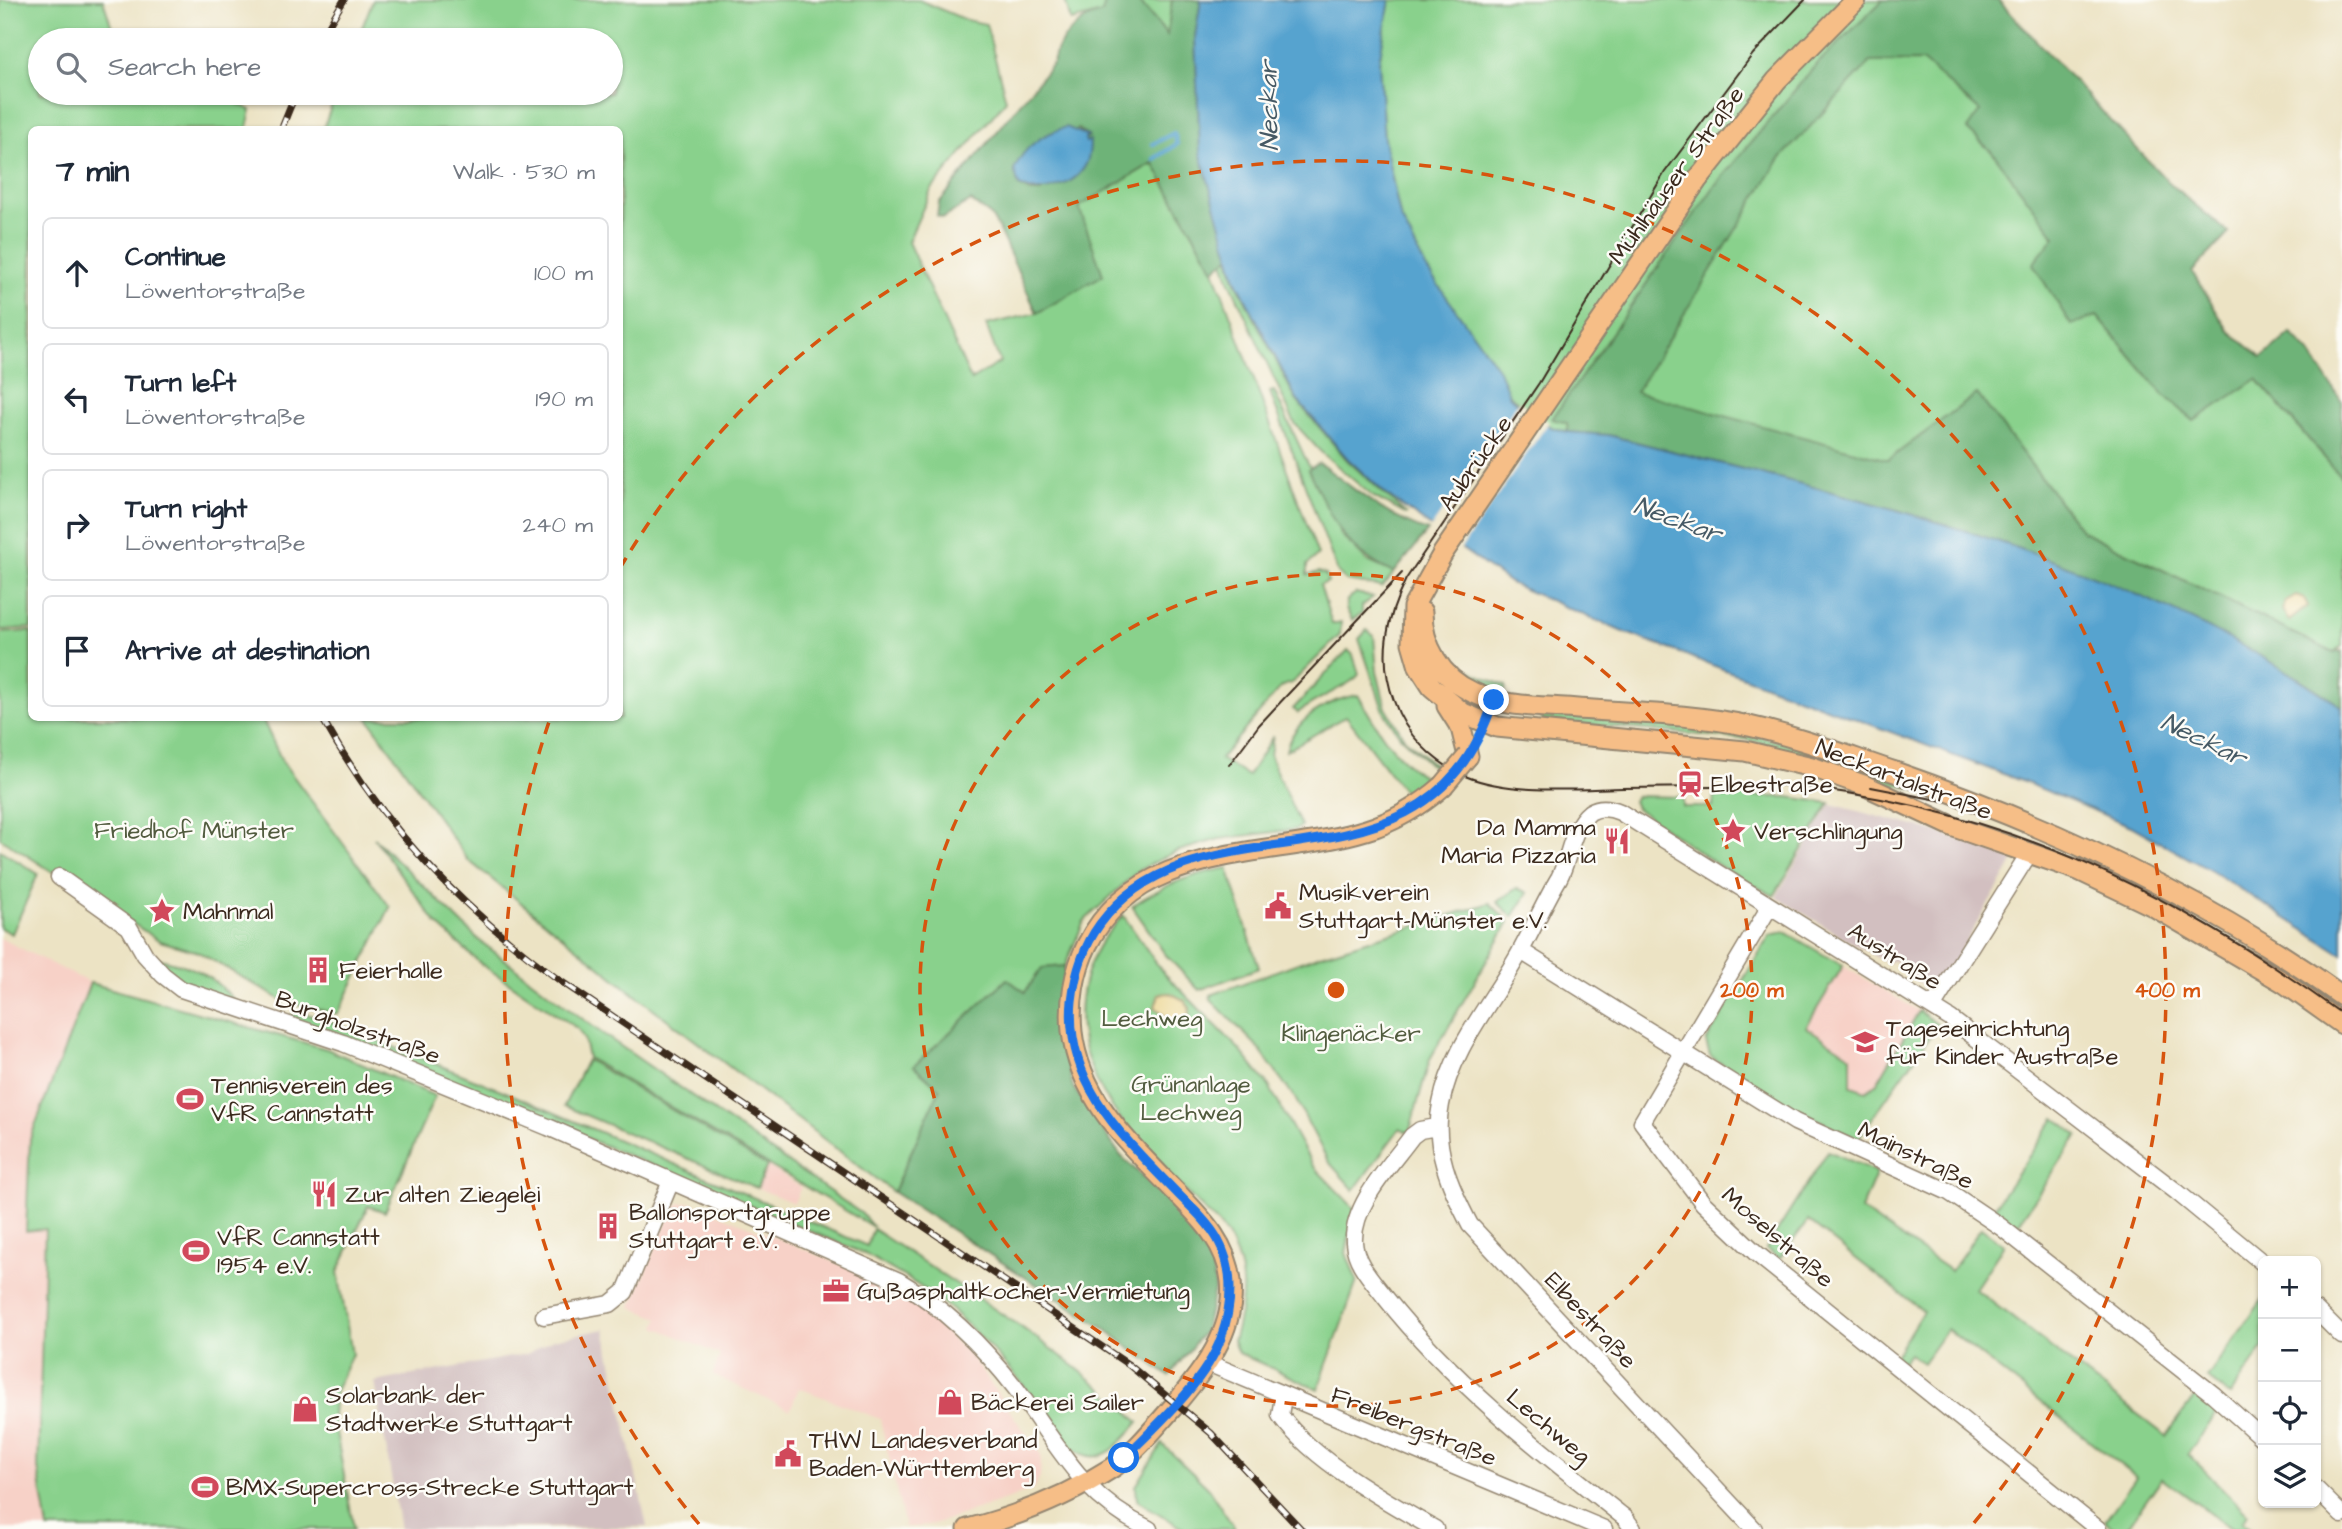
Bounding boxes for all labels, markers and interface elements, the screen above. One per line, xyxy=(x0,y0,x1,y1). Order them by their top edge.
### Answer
search box xyxy=(28,28,623,105)
icon: search xyxy=(52,48,90,86)
text: Search here xyxy=(108,49,261,85)
water label: Neckar xyxy=(1250,58,1288,151)
street label: Mühlhäuser Straße xyxy=(1601,80,1753,272)
text: 7 min xyxy=(56,151,129,193)
text: Walk · 530 m xyxy=(453,156,595,188)
text: Continue xyxy=(125,239,226,275)
icon: ahead xyxy=(58,254,96,292)
text: 100 m xyxy=(534,257,593,289)
text: Löwentorstraße xyxy=(125,275,305,307)
text: Turn left xyxy=(125,365,236,401)
icon: left xyxy=(58,380,96,418)
text: 190 m xyxy=(535,383,593,415)
text: Löwentorstraße xyxy=(125,401,305,433)
street label: Aubrücke xyxy=(1431,409,1521,518)
water label: Neckar xyxy=(1629,488,1729,553)
text: Turn right xyxy=(125,491,247,527)
icon: right xyxy=(58,506,96,544)
text: 240 m xyxy=(523,509,593,541)
text: Löwentorstraße xyxy=(125,527,305,559)
icon: arrive xyxy=(58,632,96,670)
text: Arrive at destination xyxy=(125,633,370,669)
route end xyxy=(1478,684,1509,715)
water label: Neckar xyxy=(2155,704,2254,777)
street label: Neckartalstraße xyxy=(1811,731,1997,829)
place label: Elbestraße xyxy=(1711,768,1833,802)
station icon: Elbestraße xyxy=(1675,769,1705,799)
place label: Da Mamma Maria Pizzaria xyxy=(1441,811,1596,873)
park label: Friedhof Münster xyxy=(94,814,294,848)
place label: Verschlingung xyxy=(1754,815,1903,850)
place icon: Verschlingung xyxy=(1718,816,1748,846)
restaurant icon: Da Mamma Maria Pizzaria xyxy=(1602,826,1632,856)
place label: Musikverein Stuttgart-Münster e.V. xyxy=(1299,876,1547,939)
public building icon: Musikverein Stuttgart-Münster e.V. xyxy=(1263,891,1293,921)
place label: Mahnmal xyxy=(183,895,274,929)
place icon: Mahnmal xyxy=(147,896,177,926)
street label: Austraße xyxy=(1841,915,1948,999)
place label: Feierhalle xyxy=(339,954,443,988)
building icon: Feierhalle xyxy=(303,955,333,985)
text: 200 m xyxy=(1719,976,1784,1005)
text: 400 m xyxy=(2134,976,2200,1005)
centre of rings xyxy=(1324,978,1348,1002)
street label: Burgholzstraße xyxy=(270,982,445,1074)
park label: Lechweg xyxy=(1101,1002,1203,1037)
place label: Tageseinrichtung für Kinder Austraße xyxy=(1886,1012,2118,1074)
park label: Klingenäcker xyxy=(1281,1017,1421,1052)
school or university icon: Tageseinrichtung für Kinder Austraße xyxy=(1850,1027,1880,1057)
park label: Grünanlage Lechweg xyxy=(1131,1068,1251,1131)
place label: Tennisverein des VfR Cannstatt xyxy=(211,1069,393,1131)
sports icon: Tennisverein des VfR Cannstatt xyxy=(175,1084,205,1114)
street label: Mainstraße xyxy=(1852,1113,1979,1199)
place label: Zur alten Ziegelei xyxy=(345,1178,541,1213)
restaurant icon: Zur alten Ziegelei xyxy=(309,1179,339,1209)
street label: Moselstraße xyxy=(1714,1179,1841,1296)
place label: Ballonsportgruppe Stuttgart e.V. xyxy=(629,1196,831,1259)
building icon: Ballonsportgruppe Stuttgart e.V. xyxy=(593,1211,623,1241)
place label: VfR Cannstatt 1954 e.V. xyxy=(217,1221,380,1283)
sports icon: VfR Cannstatt 1954 e.V. xyxy=(181,1236,211,1266)
map controls xyxy=(2258,1256,2321,1508)
button: + xyxy=(2258,1256,2321,1319)
street label: Elbestraße xyxy=(1536,1265,1644,1377)
place label: Gußasphaltkocher-Vermietung xyxy=(857,1275,1190,1310)
office icon: Gußasphaltkocher-Vermietung xyxy=(821,1276,851,1306)
button: − xyxy=(2258,1319,2321,1382)
street label: Freibergstraße xyxy=(1325,1378,1502,1477)
place label: Solarbank der Stadtwerke Stuttgart xyxy=(326,1379,573,1442)
street label: Lechweg xyxy=(1498,1381,1598,1473)
button: locate xyxy=(2258,1382,2321,1445)
place label: Bäckerei Sailer xyxy=(971,1386,1144,1420)
shop icon: Bäckerei Sailer xyxy=(935,1387,965,1417)
shop icon: Solarbank der Stadtwerke Stuttgart xyxy=(290,1394,320,1424)
place label: THW Landesverband Baden-Württemberg xyxy=(809,1424,1038,1487)
public building icon: THW Landesverband Baden-Württemberg xyxy=(773,1439,803,1469)
route start xyxy=(1108,1442,1139,1473)
button: layers xyxy=(2258,1445,2321,1508)
place label: BMX-Supercross-Strecke Stuttgart xyxy=(226,1471,634,1506)
sports icon: BMX-Supercross-Strecke Stuttgart xyxy=(190,1472,220,1502)

